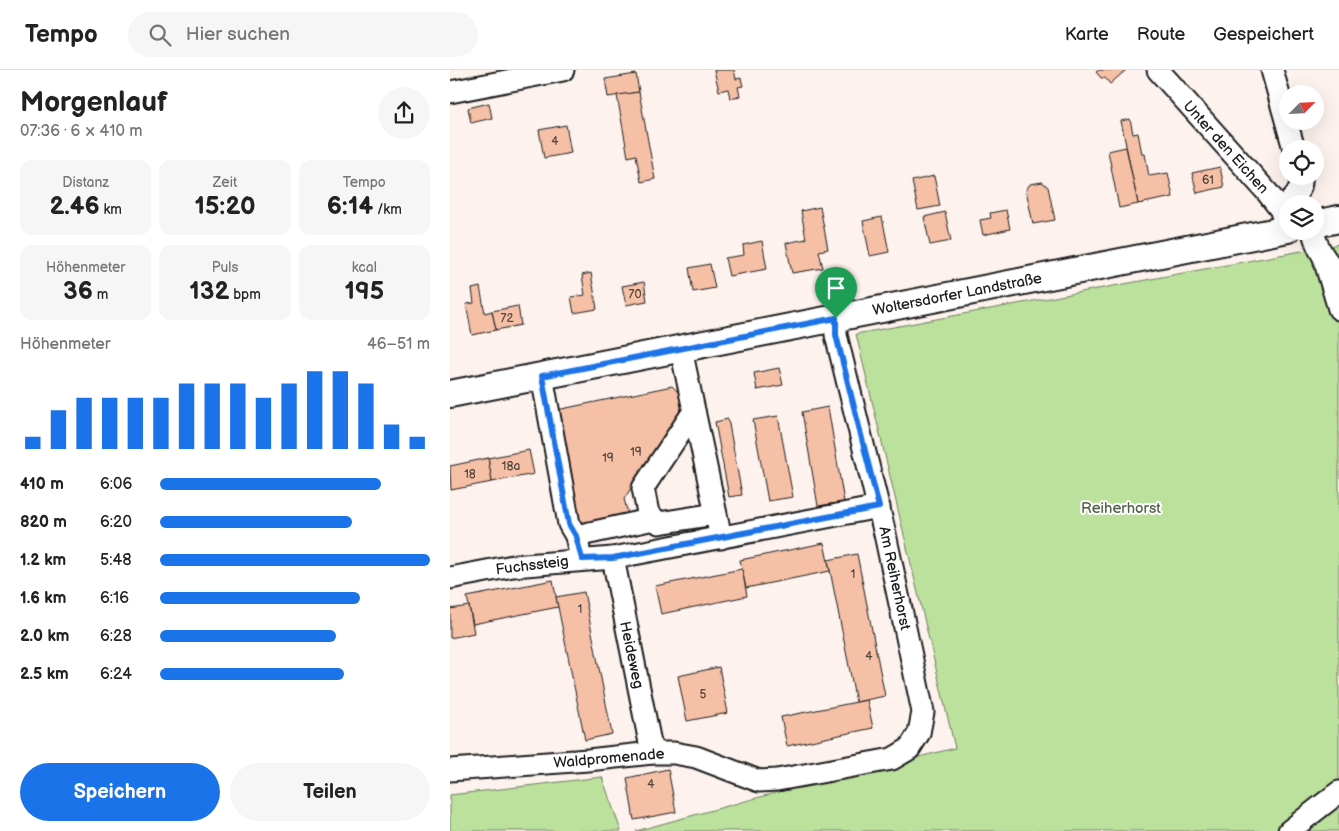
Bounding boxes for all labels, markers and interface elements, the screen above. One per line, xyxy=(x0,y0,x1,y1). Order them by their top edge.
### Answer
search box xyxy=(128,12,478,57)
text: Tempo xyxy=(25,20,98,49)
icon: search xyxy=(146,21,174,49)
text: Hier suchen xyxy=(186,23,290,46)
text: Karte xyxy=(1065,24,1109,45)
text: Route xyxy=(1137,24,1185,45)
text: Gespeichert xyxy=(1213,24,1314,45)
north arrow xyxy=(1279,85,1324,130)
map controls xyxy=(1279,85,1324,240)
text: Morgenlauf xyxy=(20,86,167,119)
button: share xyxy=(378,87,430,139)
street label: Unter den Eichen xyxy=(1179,97,1272,198)
text: 07:36 · 6 × 410 m xyxy=(20,122,143,141)
house number: 4 xyxy=(551,134,559,149)
button: locate xyxy=(1279,140,1324,185)
house number: 61 xyxy=(1202,173,1214,188)
text: Distanz xyxy=(62,174,109,191)
text: Zeit xyxy=(213,174,237,191)
text: Tempo xyxy=(343,174,386,191)
text: 2.46 xyxy=(49,191,100,222)
text: 15:20 xyxy=(194,191,256,222)
text: 6:14 xyxy=(327,191,373,222)
button: layers xyxy=(1279,195,1324,240)
text: km xyxy=(100,201,122,218)
text: /km xyxy=(373,201,402,218)
text: Höhenmeter xyxy=(46,259,125,276)
text: Puls xyxy=(212,259,238,276)
text: kcal xyxy=(352,259,377,276)
pin xyxy=(815,267,857,318)
street label: Woltersdorfer Landstraße xyxy=(871,269,1044,320)
icon: arrive xyxy=(822,274,850,302)
text: 36 xyxy=(63,276,93,307)
text: 132 xyxy=(189,276,229,307)
text: 195 xyxy=(345,276,384,307)
text: m xyxy=(93,286,108,303)
text: bpm xyxy=(229,286,261,303)
house number: 70 xyxy=(629,287,641,302)
house number: 72 xyxy=(501,311,513,326)
text: Höhenmeter xyxy=(20,335,110,354)
text: 46–51 m xyxy=(367,335,430,354)
house number: 19 xyxy=(630,445,642,460)
house number: 19 xyxy=(602,451,614,466)
house number: 18a xyxy=(502,459,520,474)
house number: 18 xyxy=(464,467,476,482)
text: 410 m xyxy=(20,475,64,494)
text: 6:06 xyxy=(100,475,132,494)
park label: Reiherhorst xyxy=(1081,499,1161,518)
text: 820 m xyxy=(20,513,67,532)
text: 6:20 xyxy=(100,513,132,532)
street label: Am Reiherhorst xyxy=(874,525,915,632)
text: 1.2 km xyxy=(20,551,66,570)
text: 5:48 xyxy=(100,551,132,570)
street label: Fuchssteig xyxy=(494,552,570,579)
house number: 1 xyxy=(851,567,855,582)
text: 1.6 km xyxy=(20,589,66,608)
text: 6:16 xyxy=(100,589,129,608)
house number: 1 xyxy=(578,602,582,617)
street label: Heideweg xyxy=(615,620,648,691)
text: 2.0 km xyxy=(20,627,69,646)
text: 6:28 xyxy=(100,627,132,646)
house number: 4 xyxy=(865,649,873,664)
text: 2.5 km xyxy=(20,665,69,684)
text: 6:24 xyxy=(100,665,132,684)
house number: 5 xyxy=(700,687,707,702)
street label: Waldpromenade xyxy=(553,744,665,773)
button: Speichern xyxy=(20,763,220,821)
button: Teilen xyxy=(230,763,430,821)
house number: 4 xyxy=(647,777,655,792)

